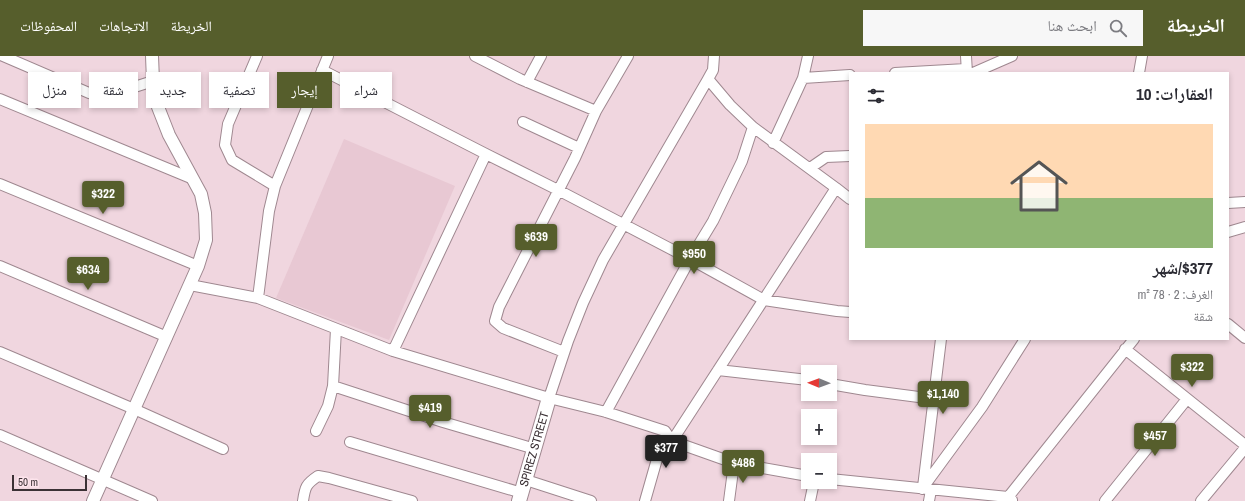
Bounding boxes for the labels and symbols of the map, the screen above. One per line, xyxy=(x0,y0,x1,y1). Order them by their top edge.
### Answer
pin: $322 xyxy=(79,181,127,215)
pin: $639 xyxy=(512,224,560,258)
pin: $950 xyxy=(670,241,718,275)
pin: $634 xyxy=(64,257,112,291)
pin: $322 xyxy=(1168,354,1216,388)
north arrow xyxy=(801,365,837,401)
pin: $1,140 xyxy=(910,381,976,415)
pin: $419 xyxy=(406,395,454,429)
street label: SPIREZ STREET xyxy=(516,410,553,488)
pin: $457 xyxy=(1131,423,1179,457)
pin: $377 xyxy=(642,435,690,469)
pin: $486 xyxy=(719,450,767,484)
scale bar xyxy=(12,473,87,492)

